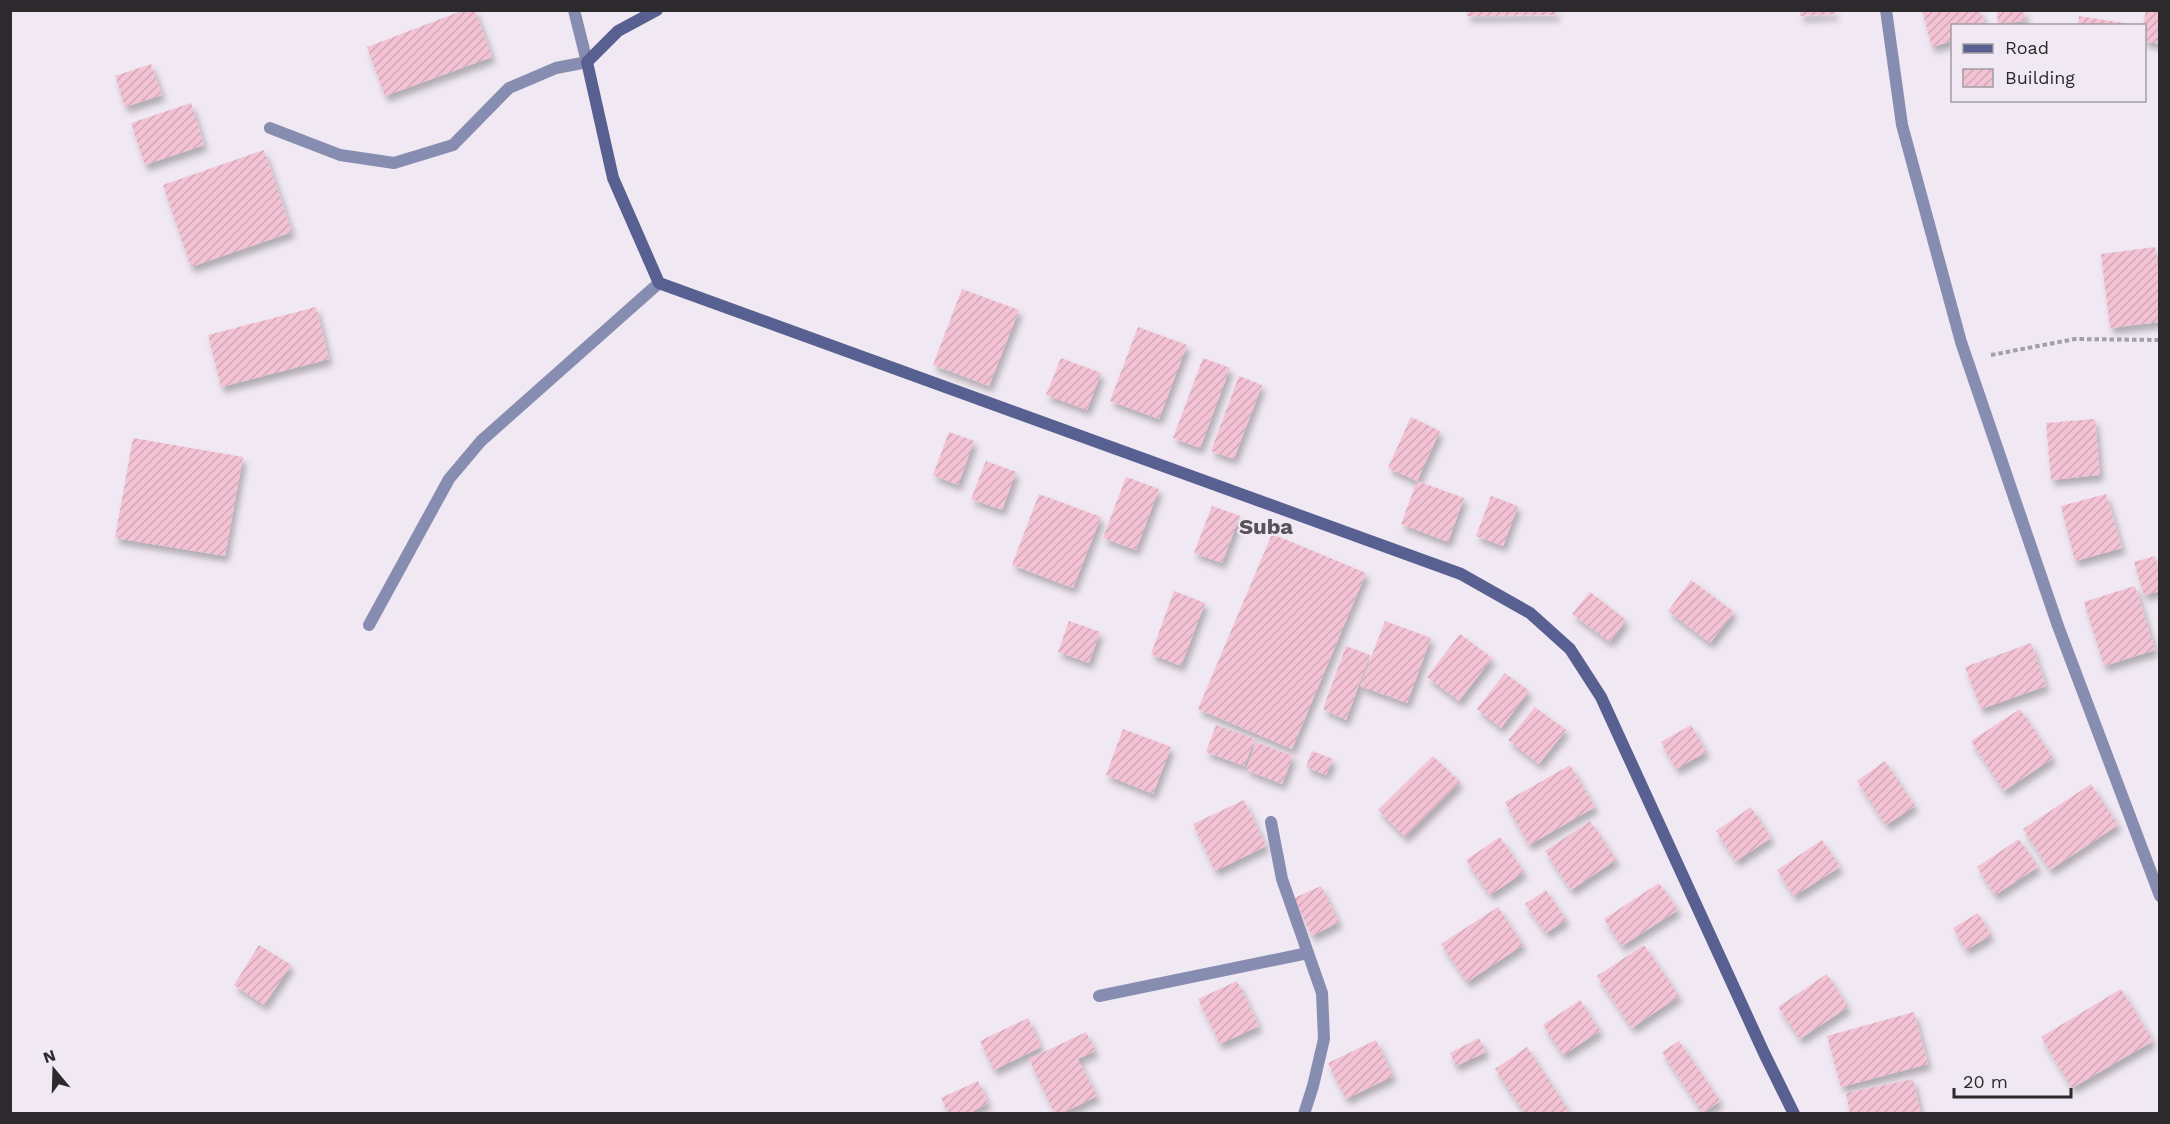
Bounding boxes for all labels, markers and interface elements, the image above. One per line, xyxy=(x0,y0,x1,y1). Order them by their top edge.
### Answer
legend xyxy=(1951,24,2146,102)
text: Road xyxy=(2005,37,2049,58)
text: Building xyxy=(2005,67,2075,88)
district label: Suba xyxy=(1239,514,1293,539)
north arrow xyxy=(24,1040,84,1100)
text: N xyxy=(41,1045,58,1067)
scale bar xyxy=(1954,1061,2071,1099)
text: 20 m xyxy=(1963,1071,2008,1092)

